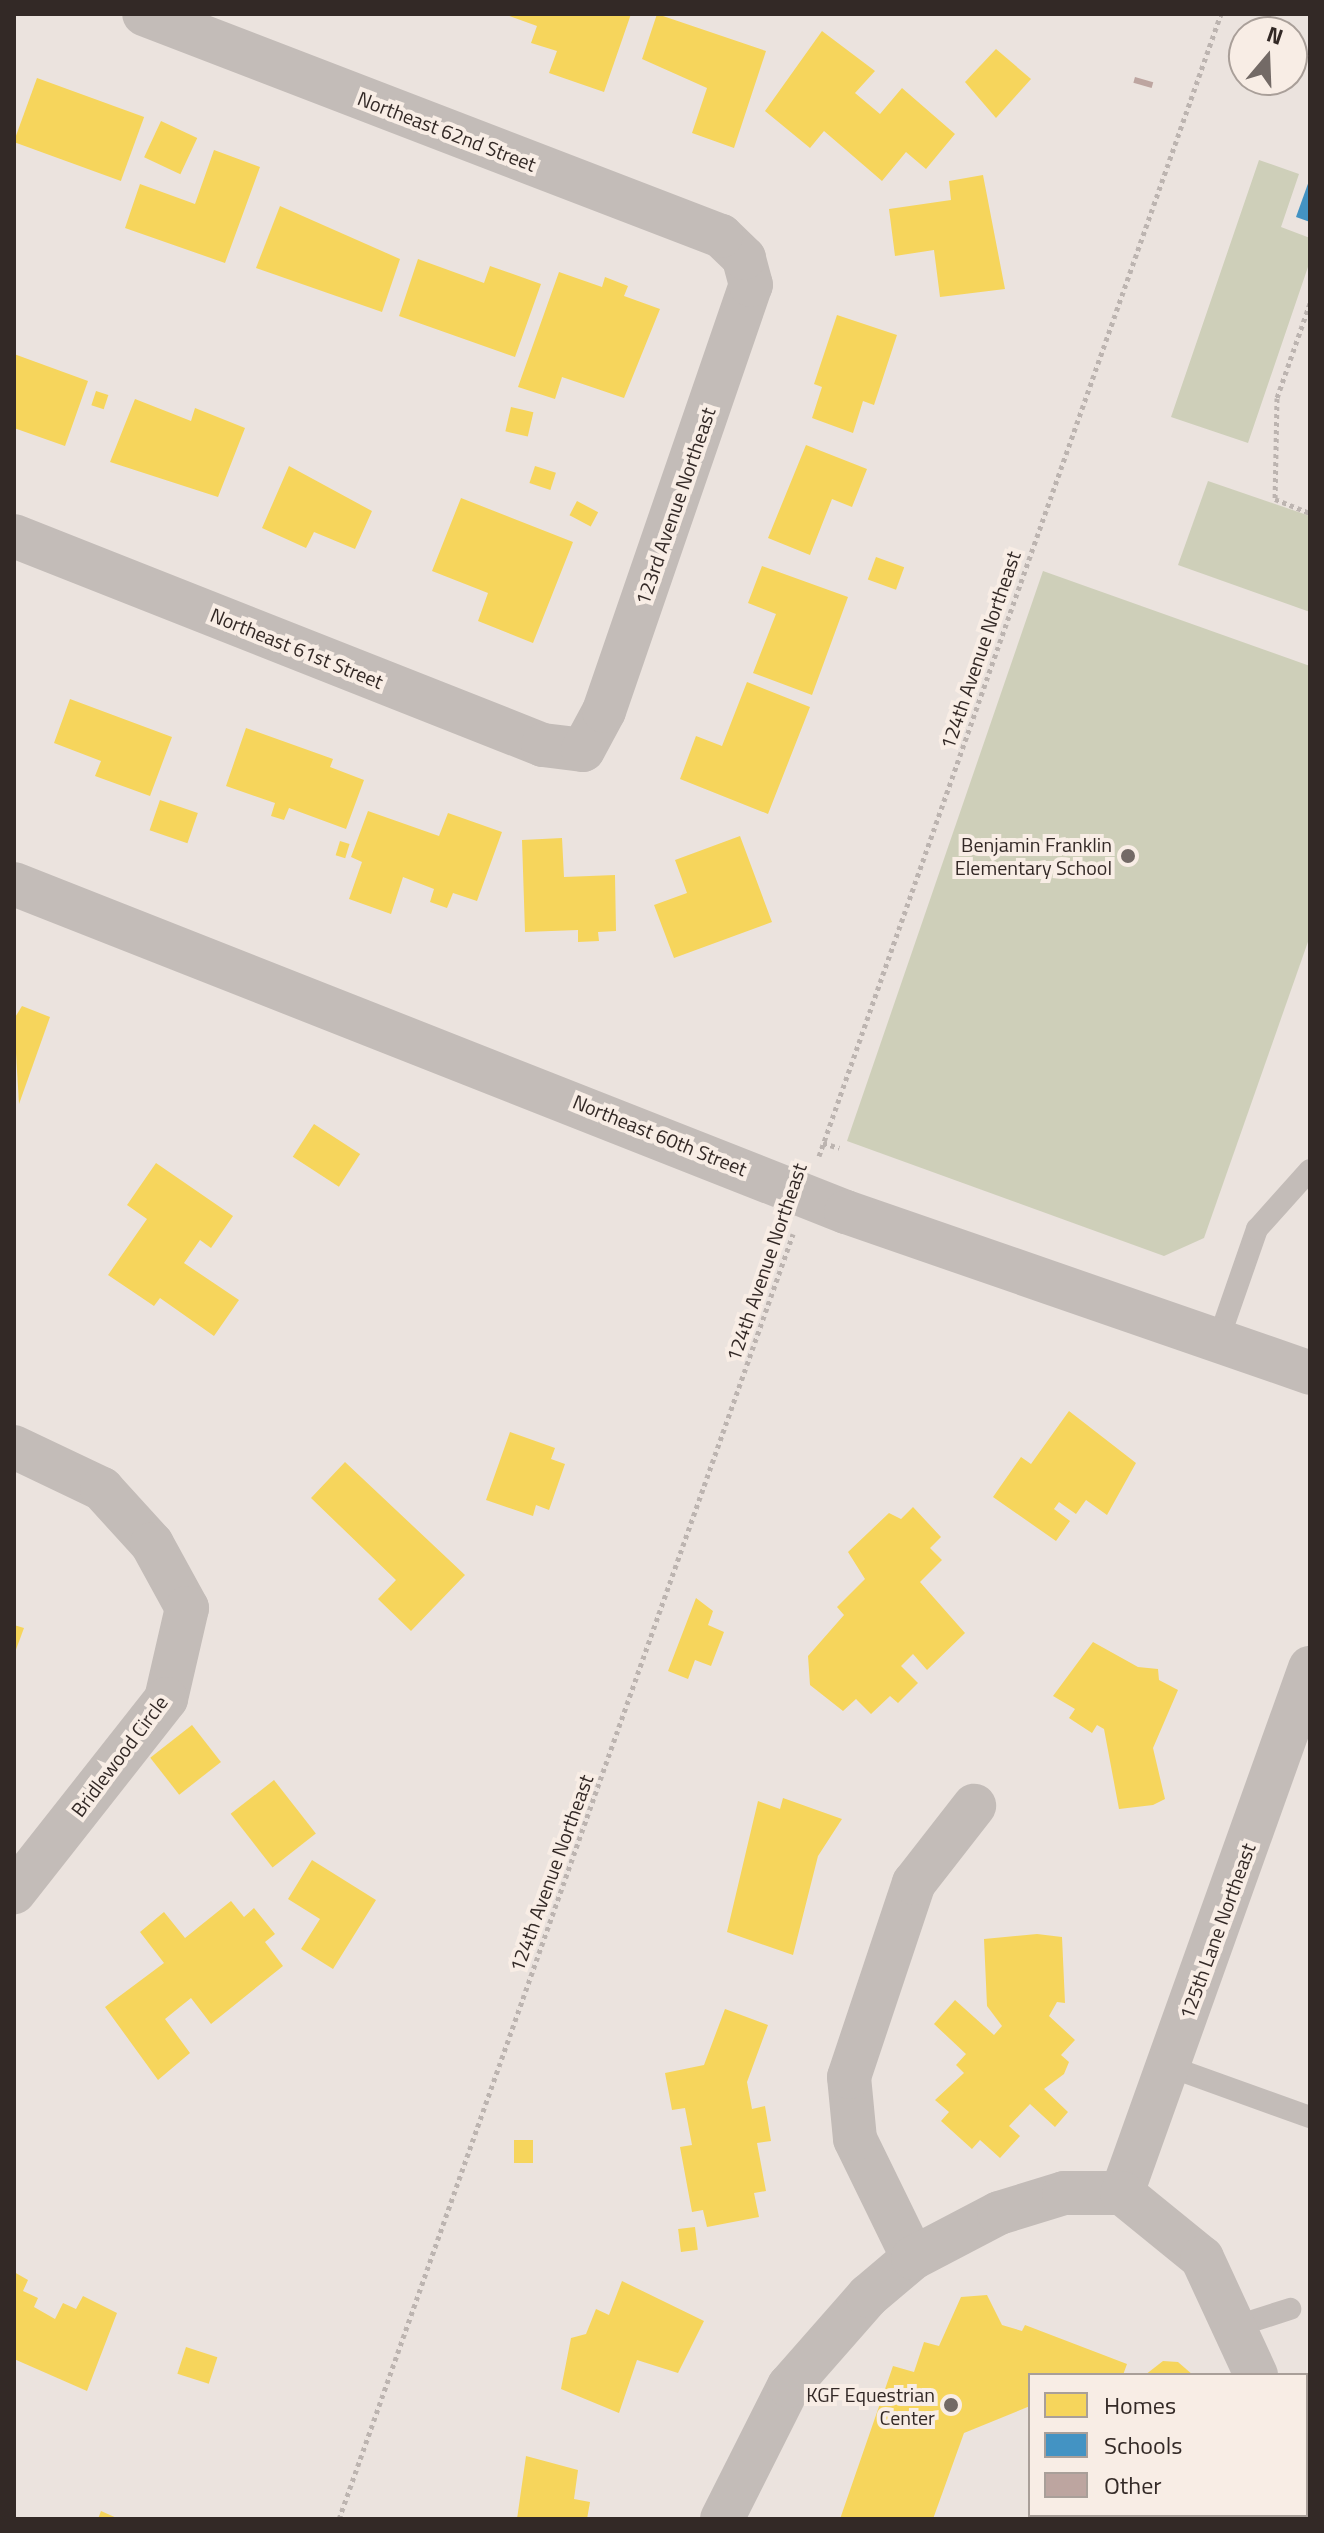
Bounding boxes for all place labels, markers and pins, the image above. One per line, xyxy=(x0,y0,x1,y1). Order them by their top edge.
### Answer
place label: Benjamin Franklin Elementary School xyxy=(955,832,1112,879)
marker: Benjamin Franklin Elementary School xyxy=(1119,847,1137,865)
place label: KGF Equestrian Center xyxy=(806,2382,935,2429)
marker: KGF Equestrian Center xyxy=(942,2396,960,2414)

